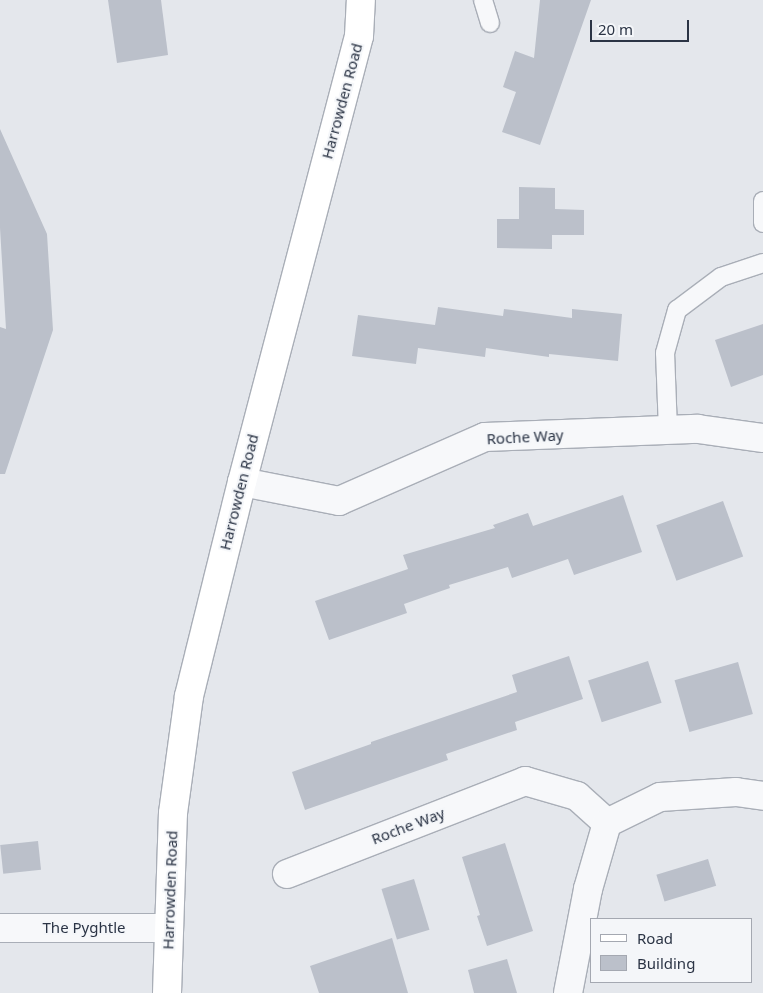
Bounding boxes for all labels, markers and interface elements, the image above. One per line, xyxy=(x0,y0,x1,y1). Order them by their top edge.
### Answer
scale bar xyxy=(593,10,692,42)
text: 20 m xyxy=(598,19,633,39)
street label: Harrowden Road xyxy=(318,41,366,161)
street label: Roche Way xyxy=(486,426,564,448)
street label: Harrowden Road xyxy=(216,432,262,552)
street label: Roche Way xyxy=(369,804,447,848)
street label: Harrowden Road xyxy=(159,830,181,950)
legend xyxy=(590,918,753,983)
street label: The Pyghtle xyxy=(43,919,125,937)
text: Road xyxy=(637,928,673,948)
text: Building xyxy=(637,953,695,973)

